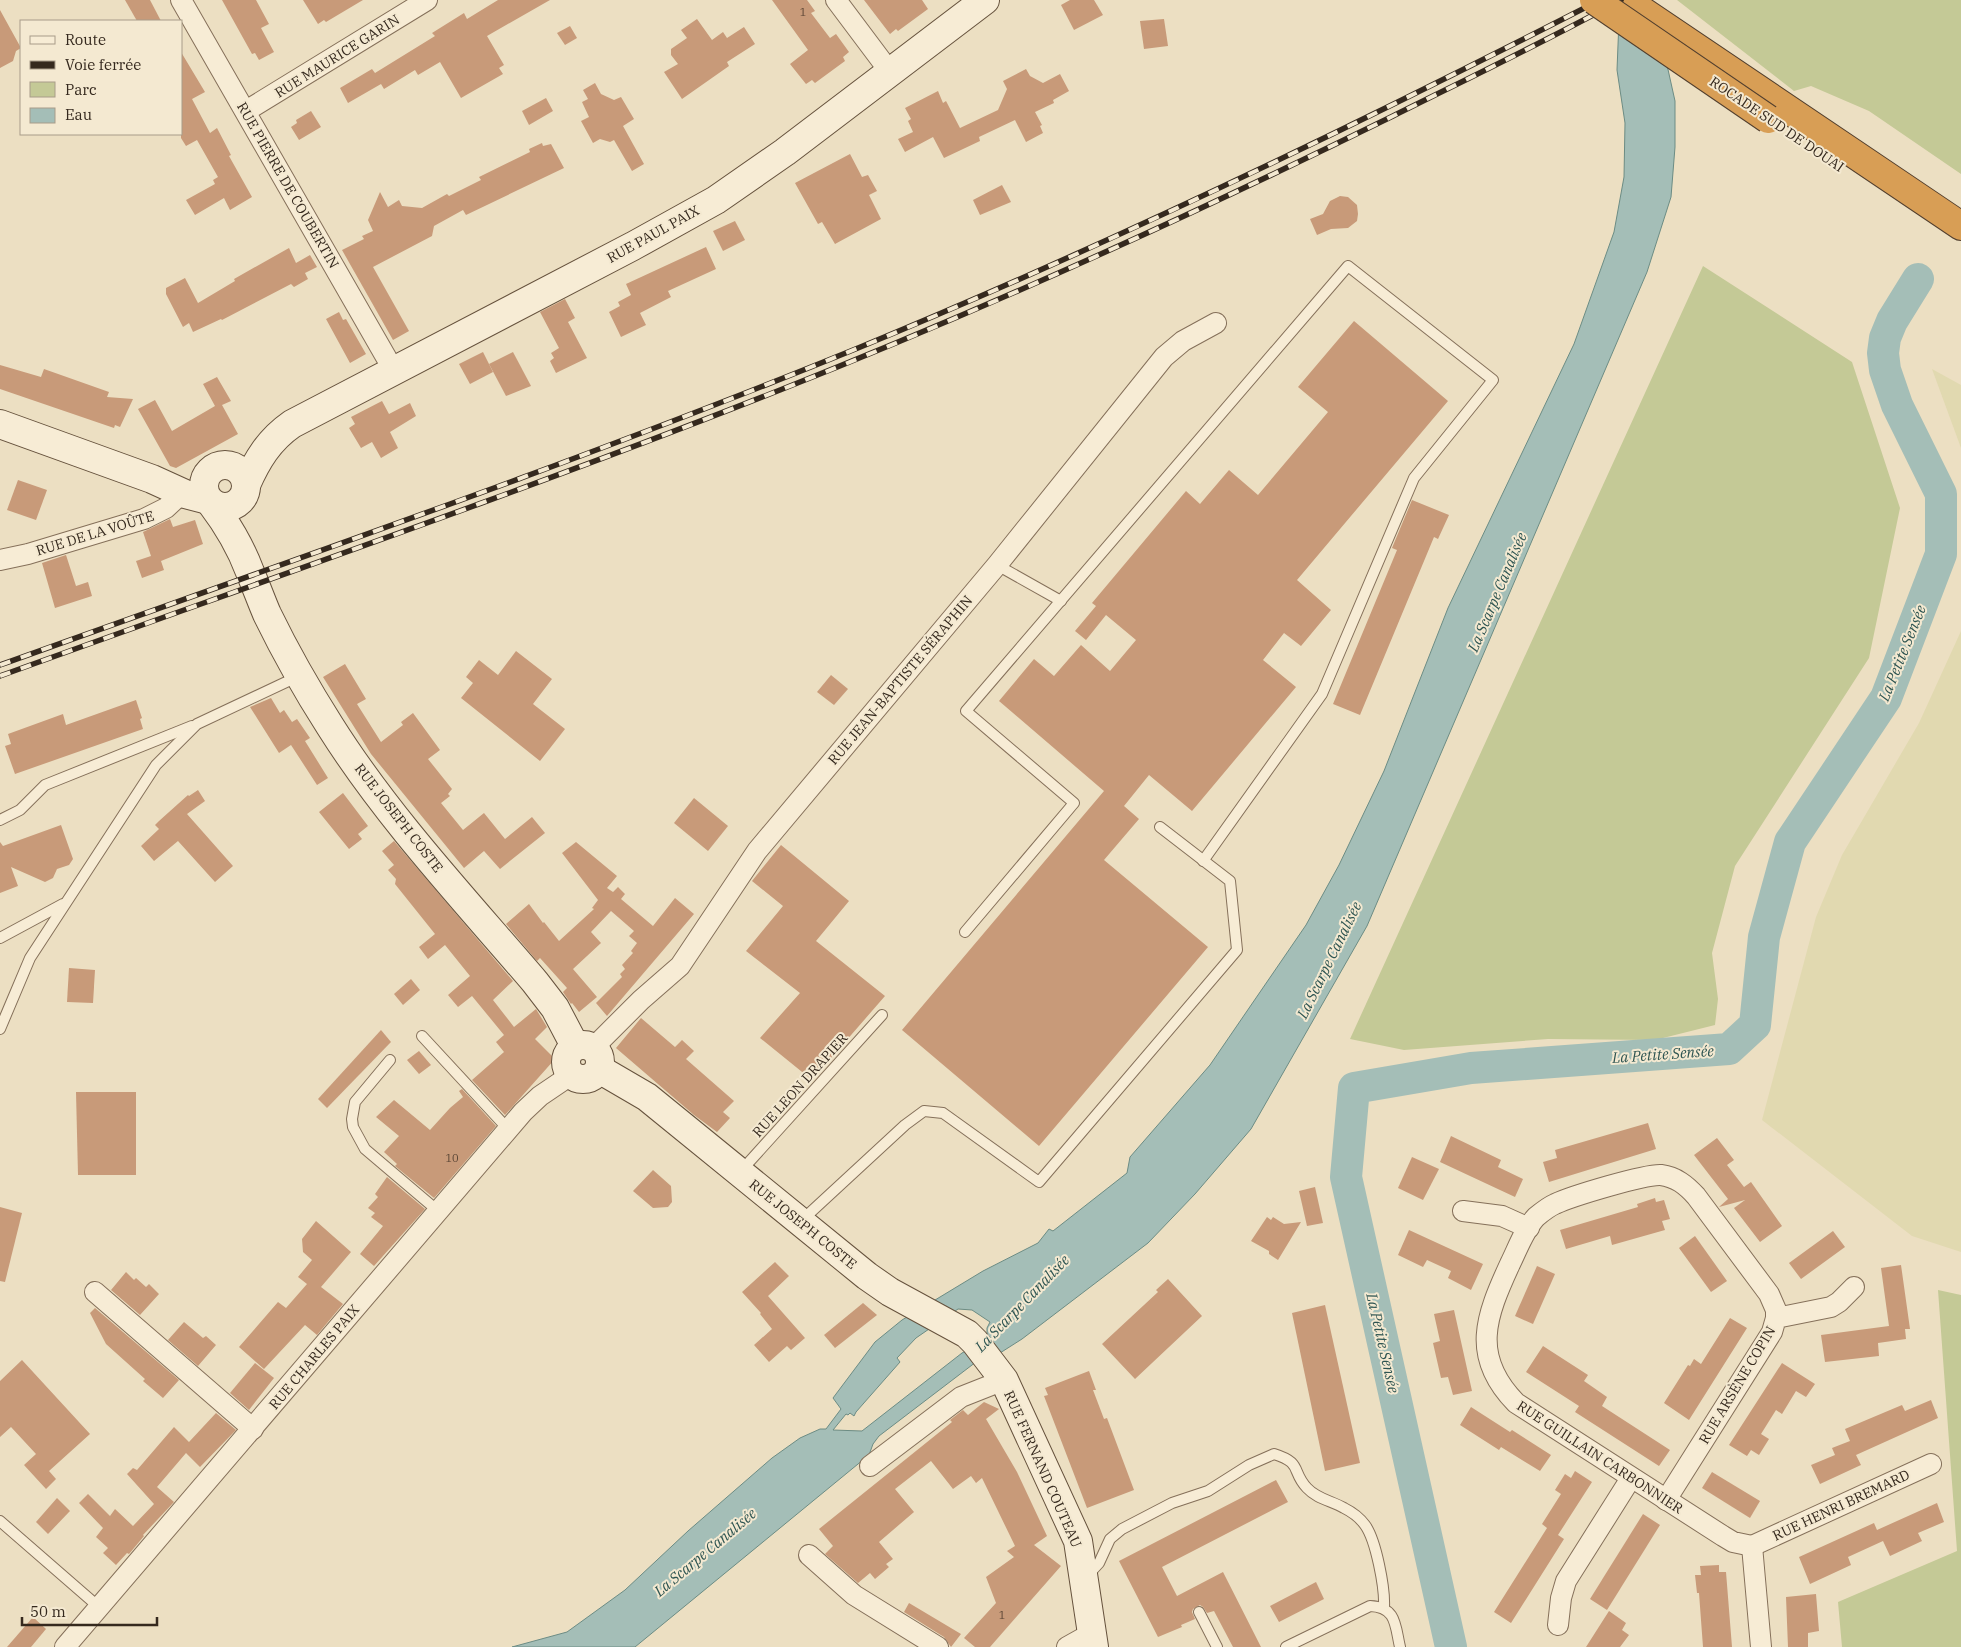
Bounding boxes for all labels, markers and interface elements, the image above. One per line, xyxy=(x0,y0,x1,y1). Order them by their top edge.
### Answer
house number: 1 xyxy=(800,5,806,19)
street label: RUE MAURICE GARIN xyxy=(271,10,403,102)
legend xyxy=(20,20,182,135)
text: Route xyxy=(65,30,106,49)
text: Voie ferrée xyxy=(65,55,141,74)
street label: ROCADE SUD DE DOUAI xyxy=(1706,72,1848,176)
text: Parc xyxy=(65,80,97,99)
street label: RUE PIERRE DE COUBERTIN xyxy=(233,99,343,271)
text: Eau xyxy=(65,105,92,124)
street label: RUE PAUL PAIX xyxy=(604,201,703,267)
street label: RUE DE LA VOÛTE xyxy=(33,506,156,560)
water label: La Scarpe Canalisée xyxy=(1463,529,1531,655)
street label: RUE JEAN-BAPTISTE SÉRAPHIN xyxy=(823,591,976,768)
water label: La Petite Sensée xyxy=(1874,602,1930,705)
street label: RUE JOSEPH COSTE xyxy=(351,760,447,876)
water label: La Scarpe Canalisée xyxy=(1292,898,1366,1022)
street label: RUE LEON DRAPIER xyxy=(748,1029,852,1141)
water label: La Petite Sensée xyxy=(1610,1041,1715,1067)
house number: 10 xyxy=(445,1151,459,1165)
street label: RUE JOSEPH COSTE xyxy=(745,1175,861,1273)
water label: La Scarpe Canalisée xyxy=(970,1250,1073,1356)
water label: La Petite Sensée xyxy=(1362,1290,1404,1395)
street label: RUE CHARLES PAIX xyxy=(265,1300,364,1413)
street label: RUE ARSÈNE COPIN xyxy=(1694,1322,1779,1447)
street label: RUE FERNAND COUTEAU xyxy=(1000,1388,1086,1550)
street label: RUE GUILLAIN CARBONNIER xyxy=(1513,1396,1687,1518)
street label: RUE HENRI BREMARD xyxy=(1770,1465,1912,1545)
water label: La Scarpe Canalisée xyxy=(649,1503,760,1601)
scale bar xyxy=(22,1594,158,1626)
text: 50 m xyxy=(30,1602,66,1621)
house number: 1 xyxy=(999,1608,1005,1622)

